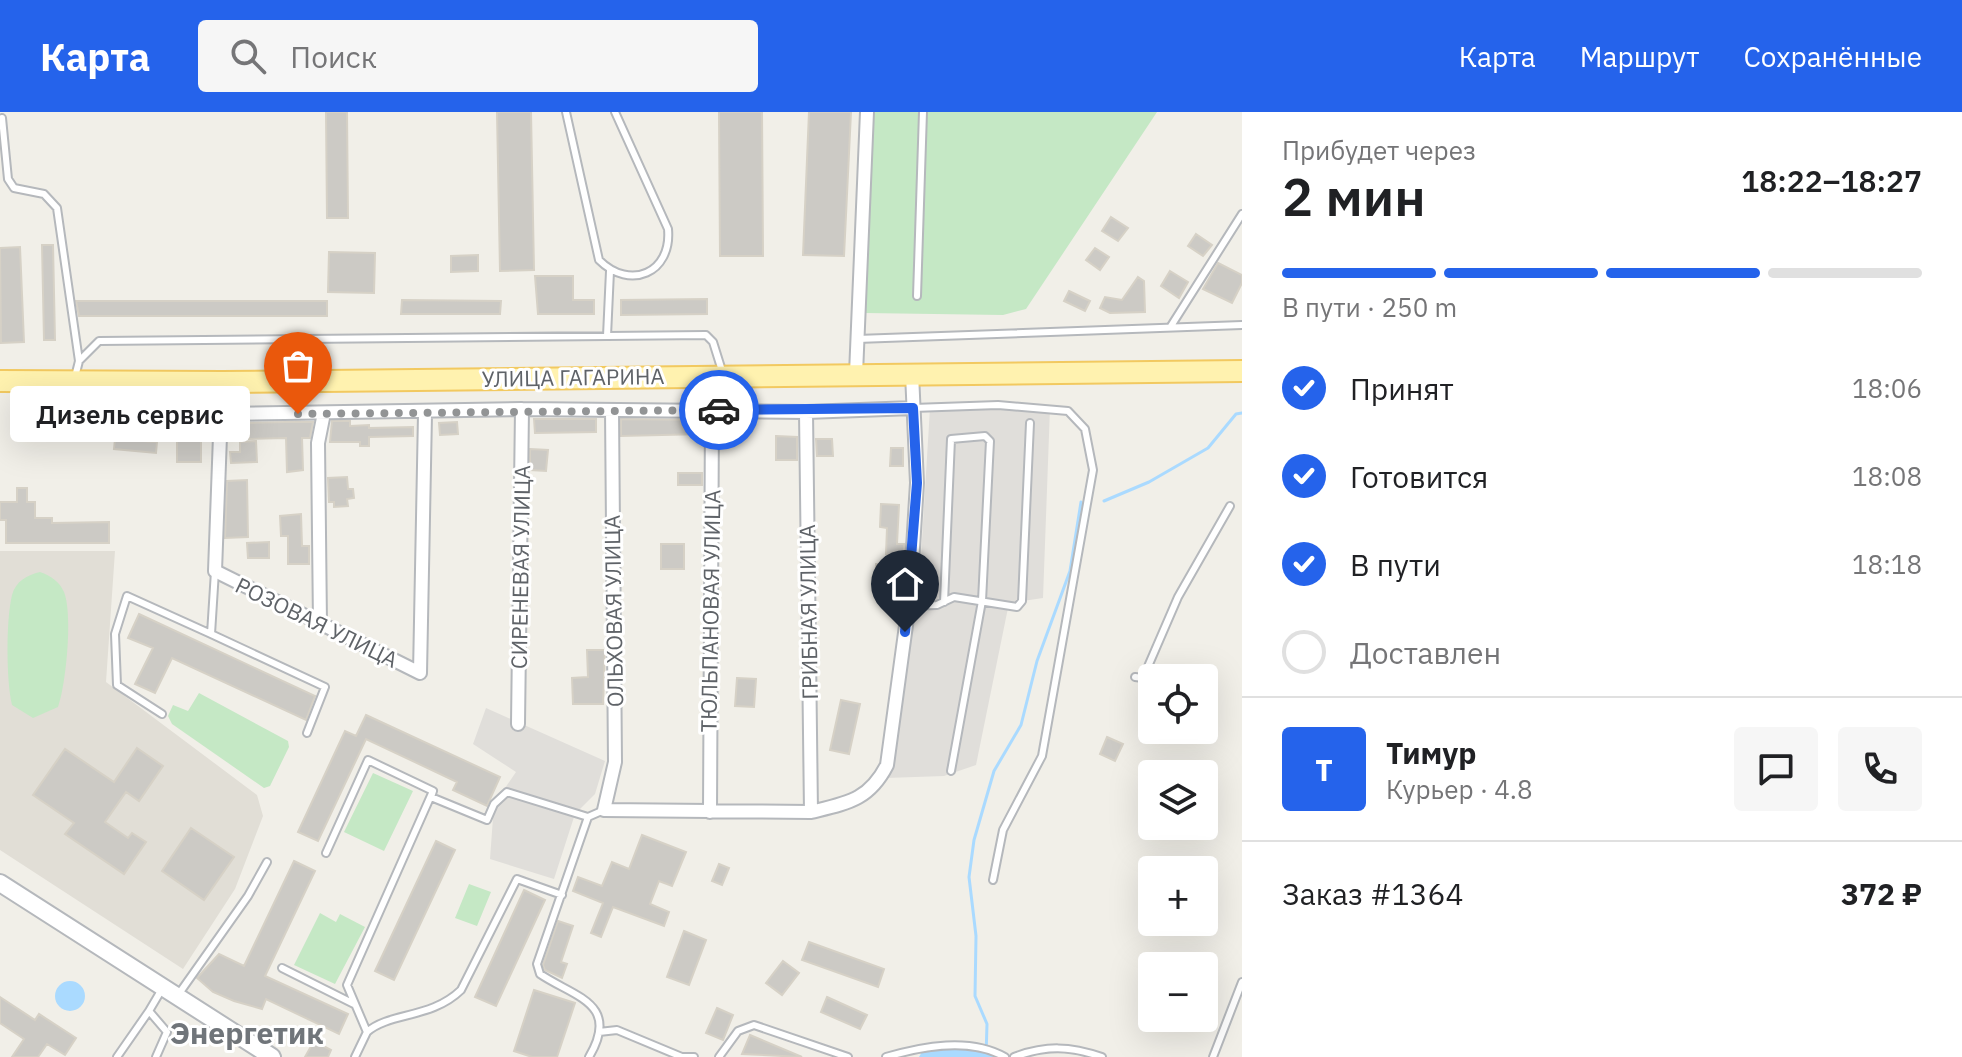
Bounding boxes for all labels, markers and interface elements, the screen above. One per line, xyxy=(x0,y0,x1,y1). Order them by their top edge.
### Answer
search box xyxy=(198,20,758,92)
text: Карта xyxy=(40,32,150,81)
icon: search xyxy=(226,34,270,78)
text: Поиск xyxy=(290,37,377,76)
text: Карта xyxy=(1459,38,1536,75)
text: Маршрут xyxy=(1580,38,1699,75)
text: Сохранённые xyxy=(1743,38,1922,75)
text: Прибудет через xyxy=(1282,133,1476,167)
text: 18:22–18:27 xyxy=(1741,161,1922,200)
text: 2 мин xyxy=(1282,163,1426,230)
text: В пути · 250 m xyxy=(1282,290,1457,324)
pin xyxy=(264,332,332,414)
icon: bag xyxy=(276,344,320,388)
street label: УЛИЦА ГАГАРИНА xyxy=(481,361,665,393)
icon: check xyxy=(1282,366,1326,410)
text: Принят xyxy=(1350,369,1454,408)
courier xyxy=(679,370,759,450)
text: 18:06 xyxy=(1852,371,1922,405)
callout: Дизель сервис xyxy=(10,386,250,442)
icon: car xyxy=(697,388,741,432)
text: Дизель сервис xyxy=(36,397,224,431)
icon: check xyxy=(1282,454,1326,498)
text: Готовится xyxy=(1350,457,1488,496)
text: 18:08 xyxy=(1852,459,1922,493)
street label: СИРЕНЕВАЯ УЛИЦА xyxy=(504,465,536,669)
street label: ТЮЛЬПАНОВАЯ УЛИЦА xyxy=(693,489,727,733)
street label: ОЛЬХОВАЯ УЛИЦА xyxy=(597,514,629,708)
street label: ГРИБНАЯ УЛИЦА xyxy=(792,524,824,700)
icon: check xyxy=(1282,542,1326,586)
text: В пути xyxy=(1350,545,1441,584)
text: 18:18 xyxy=(1852,547,1922,581)
pin xyxy=(871,550,939,632)
icon: home xyxy=(883,562,927,606)
street label: РОЗОВАЯ УЛИЦА xyxy=(231,570,403,674)
text: Доставлен xyxy=(1350,633,1501,672)
map controls xyxy=(1138,664,1218,1032)
button: locate xyxy=(1138,664,1218,744)
button: chat xyxy=(1734,727,1818,811)
button: phone xyxy=(1838,727,1922,811)
text: Тимур xyxy=(1386,733,1477,772)
text: Т xyxy=(1315,750,1333,789)
button: layers xyxy=(1138,760,1218,840)
text: Курьер · 4.8 xyxy=(1386,772,1533,806)
button: + xyxy=(1138,856,1218,936)
text: Заказ #1364 xyxy=(1282,874,1464,913)
text: 372 ₽ xyxy=(1841,874,1922,913)
button: − xyxy=(1138,952,1218,1032)
district label: Энергетик xyxy=(170,1013,324,1052)

